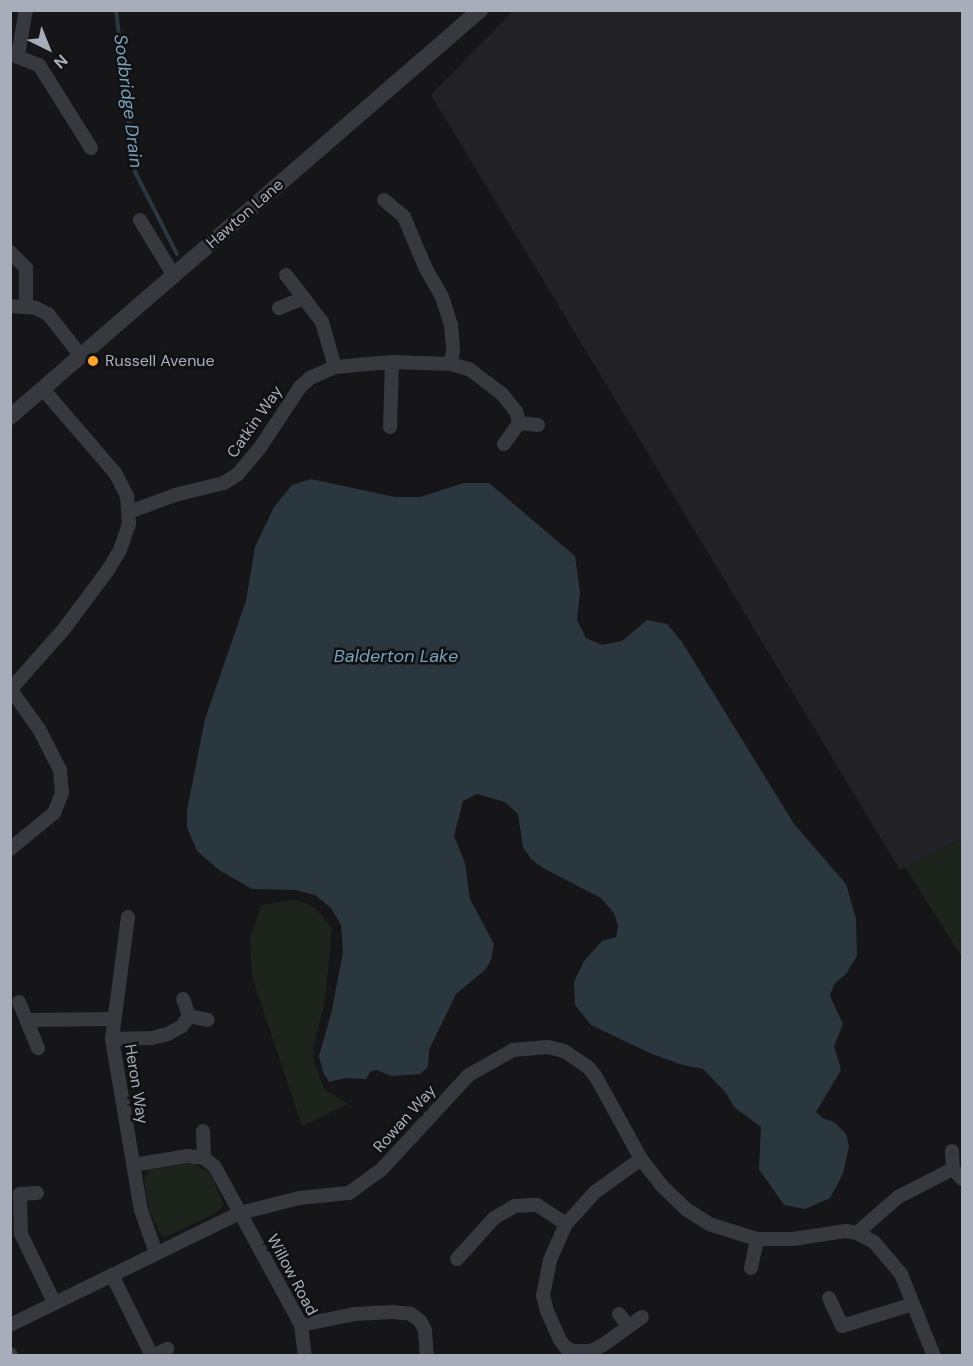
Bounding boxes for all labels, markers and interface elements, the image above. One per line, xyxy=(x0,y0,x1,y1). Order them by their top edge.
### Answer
north arrow xyxy=(18,18,78,78)
water label: Sodbridge Drain xyxy=(109,33,147,169)
text: N xyxy=(49,50,72,73)
street label: Hawton Lane xyxy=(202,175,288,253)
place label: Russell Avenue xyxy=(105,351,215,371)
marker: Russell Avenue xyxy=(86,354,100,368)
street label: Catkin Way xyxy=(223,382,287,462)
water label: Balderton Lake xyxy=(334,645,458,667)
street label: Heron Way xyxy=(120,1043,152,1125)
street label: Rowan Way xyxy=(370,1081,440,1157)
street label: Willow Road xyxy=(263,1231,321,1319)

